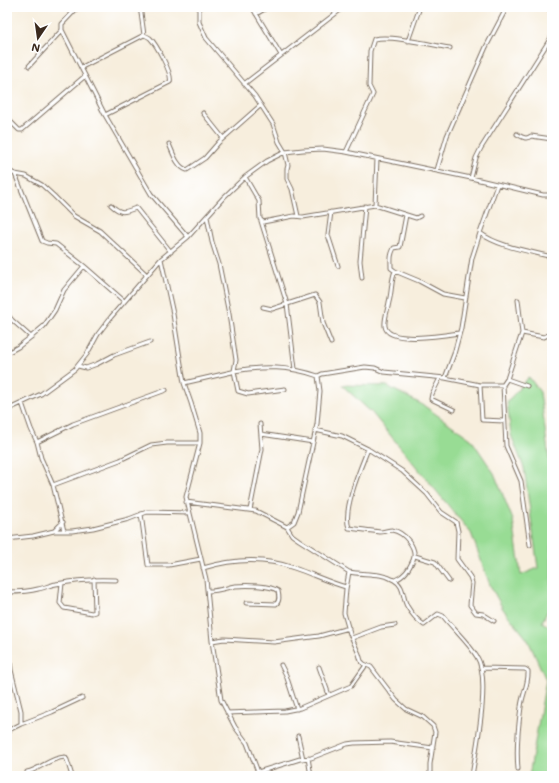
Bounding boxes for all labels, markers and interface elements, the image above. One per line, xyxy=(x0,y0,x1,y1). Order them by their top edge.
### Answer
north arrow xyxy=(18,18,58,58)
text: N xyxy=(30,40,41,56)

